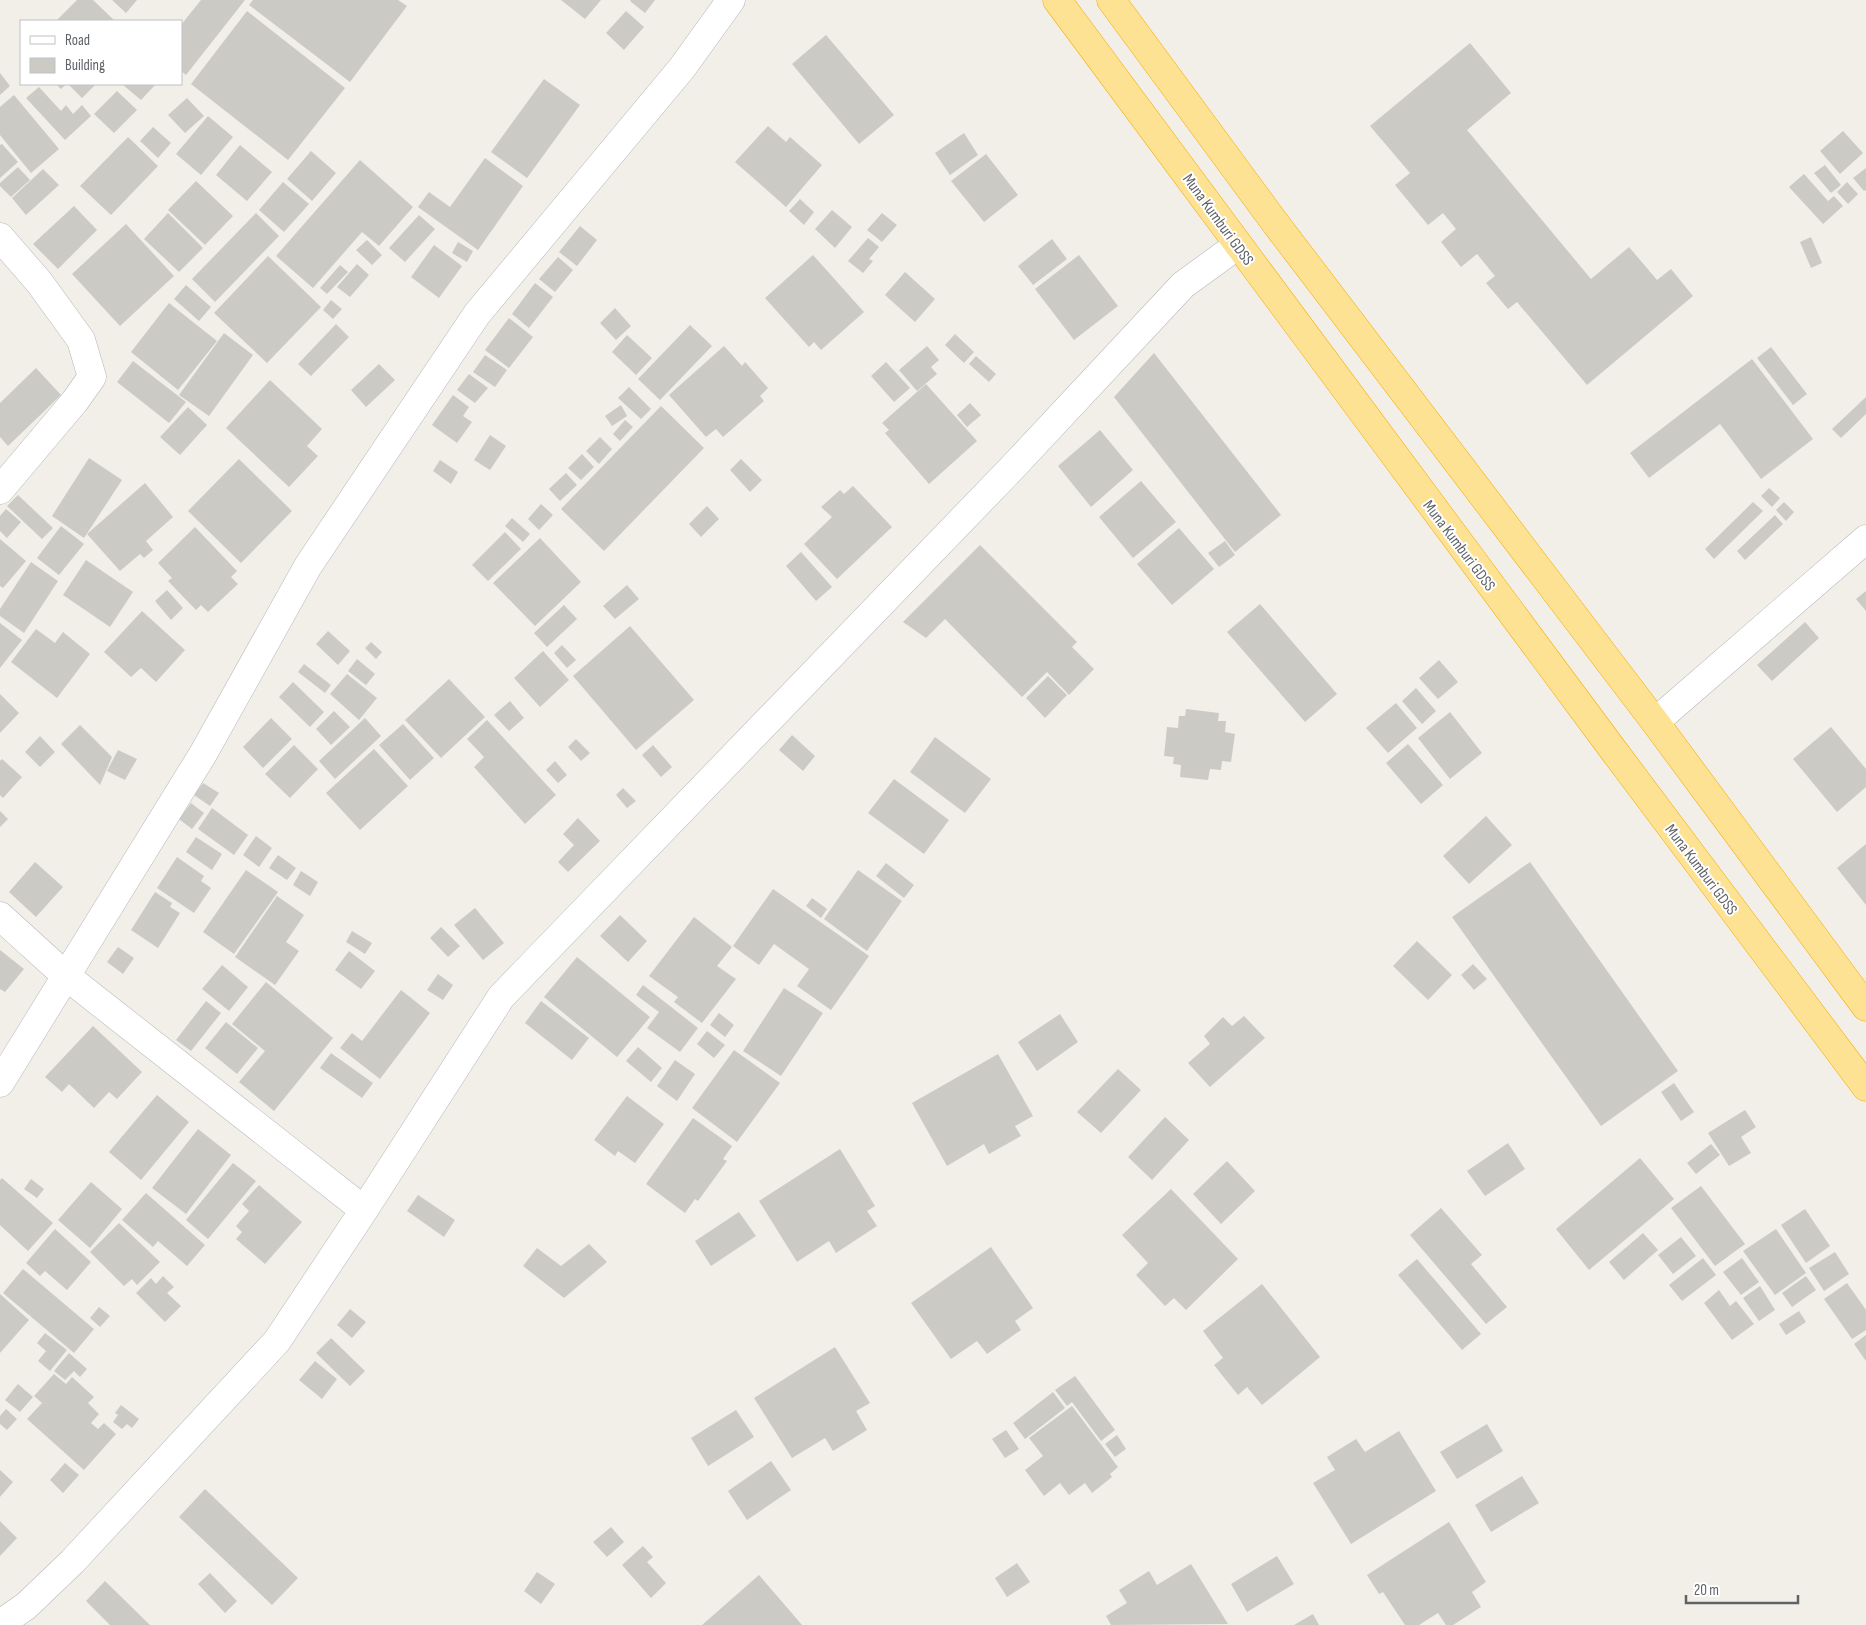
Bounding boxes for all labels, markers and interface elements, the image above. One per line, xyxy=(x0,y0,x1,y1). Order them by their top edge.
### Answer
legend xyxy=(20,20,182,85)
text: Road xyxy=(65,31,90,50)
text: Building xyxy=(65,56,105,75)
street label: Muna Kumburi GDSS xyxy=(1178,170,1257,269)
street label: Muna Kumburi GDSS xyxy=(1419,497,1499,595)
street label: Muna Kumburi GDSS xyxy=(1661,821,1741,919)
scale bar xyxy=(1686,1572,1798,1604)
text: 20 m xyxy=(1694,1581,1719,1600)

